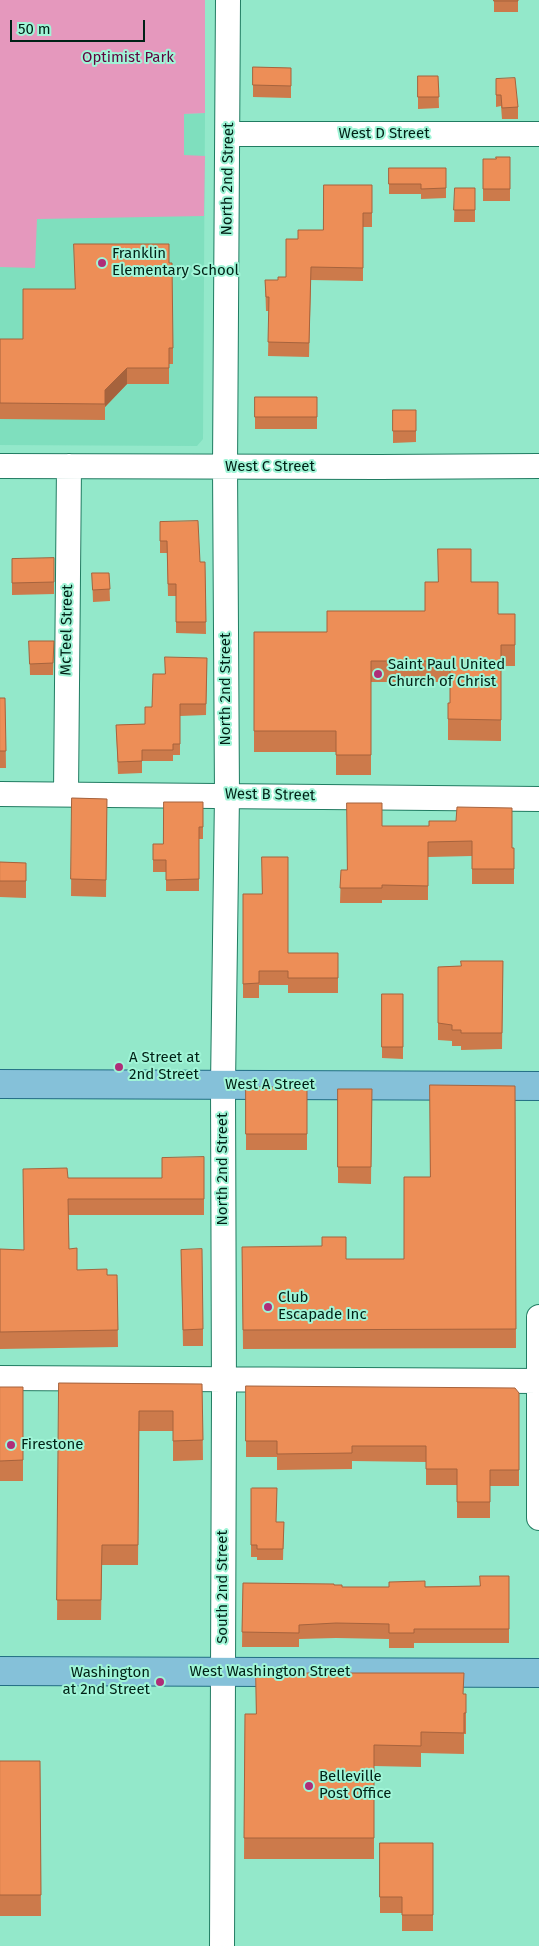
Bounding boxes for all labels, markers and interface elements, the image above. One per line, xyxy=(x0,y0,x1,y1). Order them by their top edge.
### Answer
scale bar xyxy=(12,10,148,42)
text: 50 m xyxy=(18,20,51,38)
park label: Optimist Park xyxy=(82,49,174,67)
street label: North 2nd Street xyxy=(218,122,238,236)
street label: West D Street xyxy=(338,125,430,143)
place label: Franklin Elementary School xyxy=(112,245,239,280)
marker: Franklin Elementary School xyxy=(96,257,108,269)
street label: West C Street xyxy=(225,458,315,476)
street label: McTeel Street xyxy=(57,584,77,676)
street label: North 2nd Street xyxy=(217,633,235,745)
place label: Saint Paul United Church of Christ xyxy=(388,656,505,691)
marker: Saint Paul United Church of Christ xyxy=(372,668,384,680)
street label: West B Street xyxy=(225,785,315,805)
place label: A Street at 2nd Street xyxy=(129,1049,200,1084)
marker: A Street at 2nd Street xyxy=(113,1061,125,1073)
street label: West A Street xyxy=(225,1076,315,1094)
street label: North 2nd Street xyxy=(214,1113,232,1225)
place label: Club Escapade Inc xyxy=(278,1289,367,1324)
marker: Club Escapade Inc xyxy=(262,1301,274,1313)
place label: Firestone xyxy=(21,1436,84,1454)
marker: Firestone xyxy=(5,1439,17,1451)
street label: South 2nd Street xyxy=(214,1530,232,1644)
street label: West Washington Street xyxy=(190,1663,350,1681)
place label: Washington at 2nd Street xyxy=(63,1664,150,1699)
marker: Washington at 2nd Street xyxy=(154,1676,166,1688)
place label: Belleville Post Office xyxy=(319,1768,391,1803)
marker: Belleville Post Office xyxy=(303,1780,315,1792)

